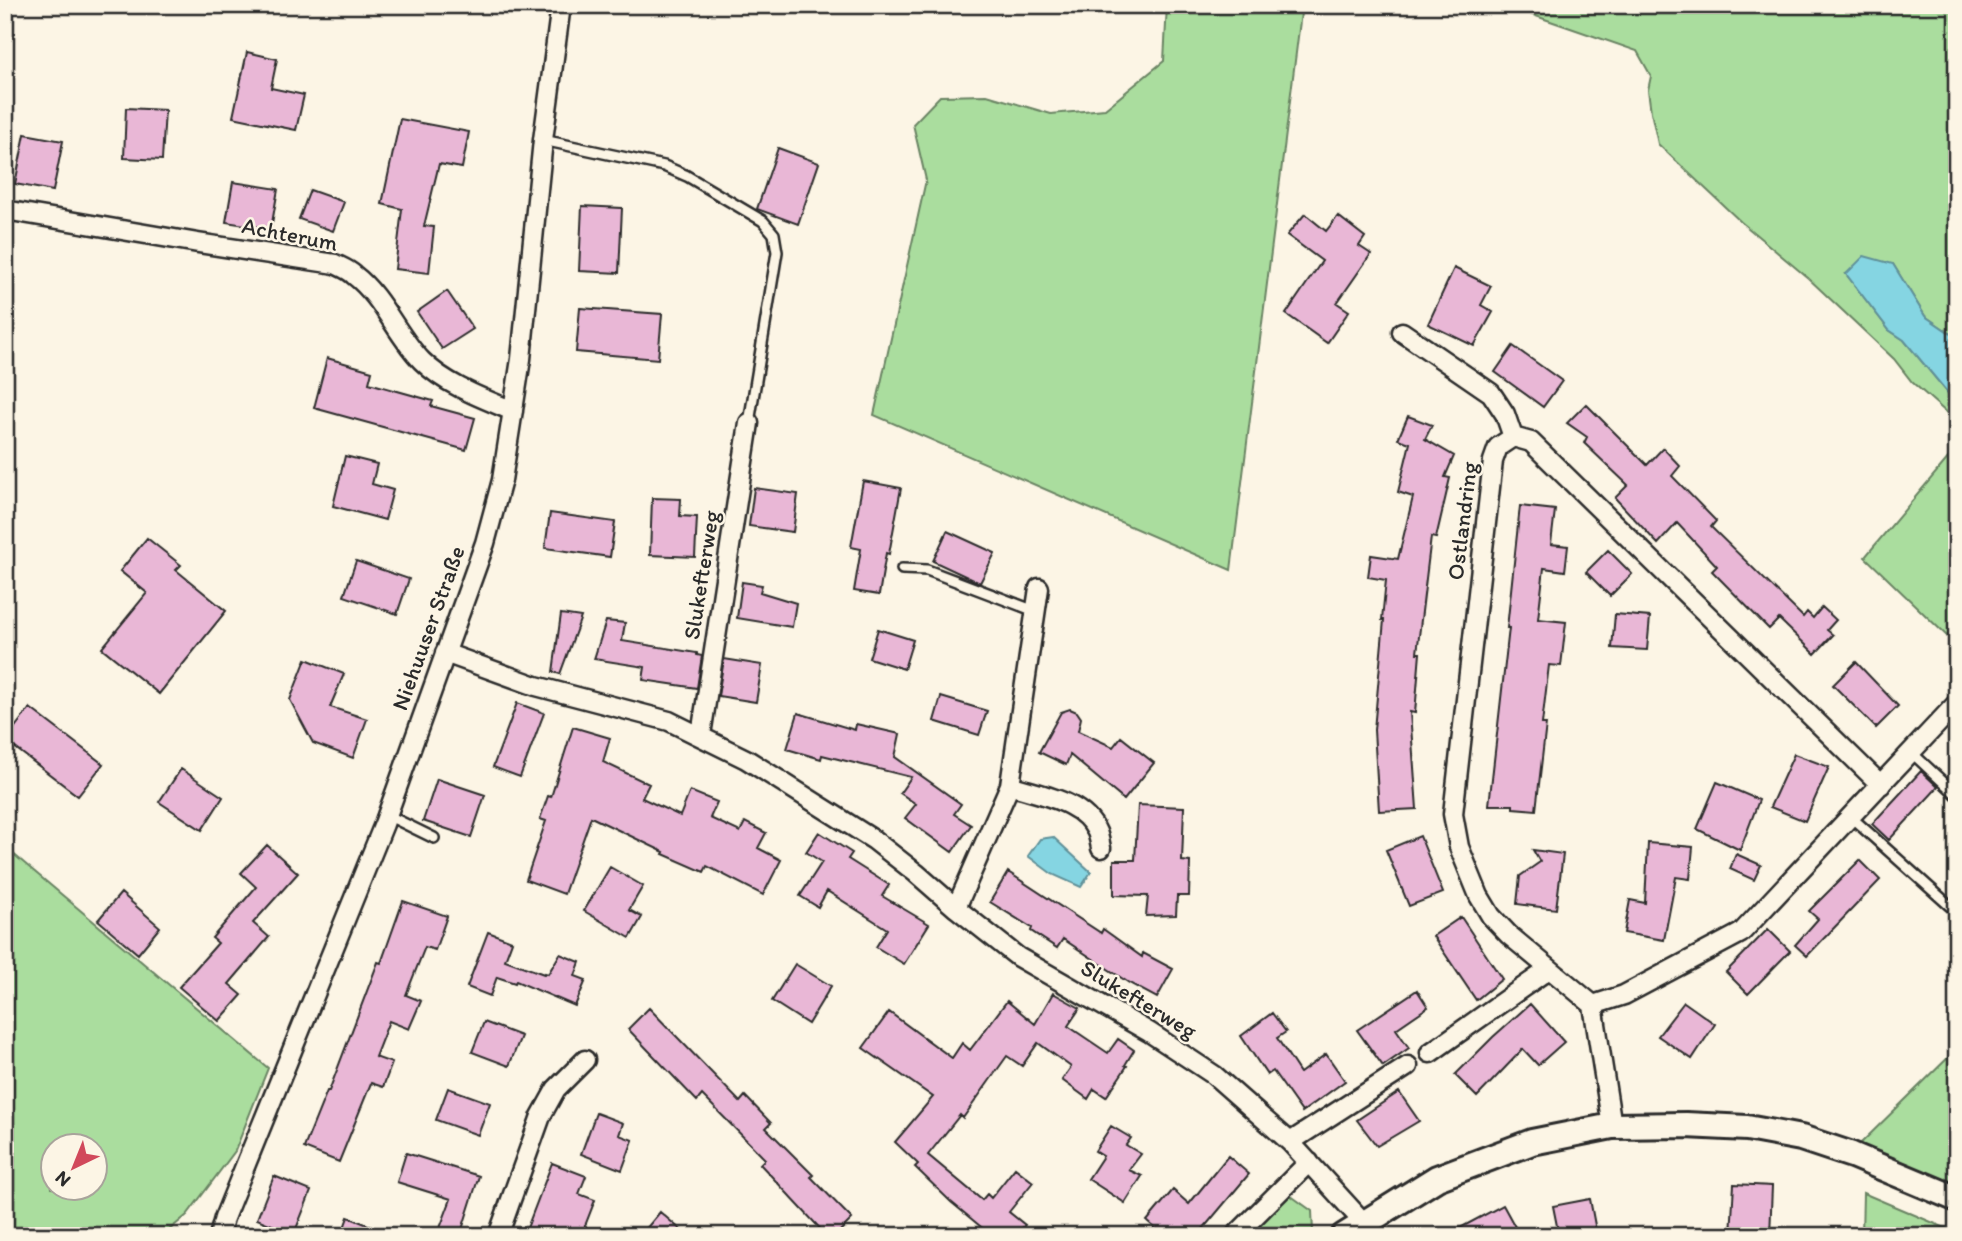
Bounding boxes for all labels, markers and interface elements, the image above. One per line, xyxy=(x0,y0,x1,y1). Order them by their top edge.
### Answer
street label: Achterum xyxy=(240,211,341,257)
street label: Ostlandring xyxy=(1441,460,1483,582)
street label: Slukefterweg xyxy=(677,508,725,642)
street label: Niehuuser Straße xyxy=(385,542,471,714)
street label: Slukefterweg xyxy=(1076,953,1202,1045)
north arrow xyxy=(38,1132,108,1202)
text: N xyxy=(50,1166,75,1192)

